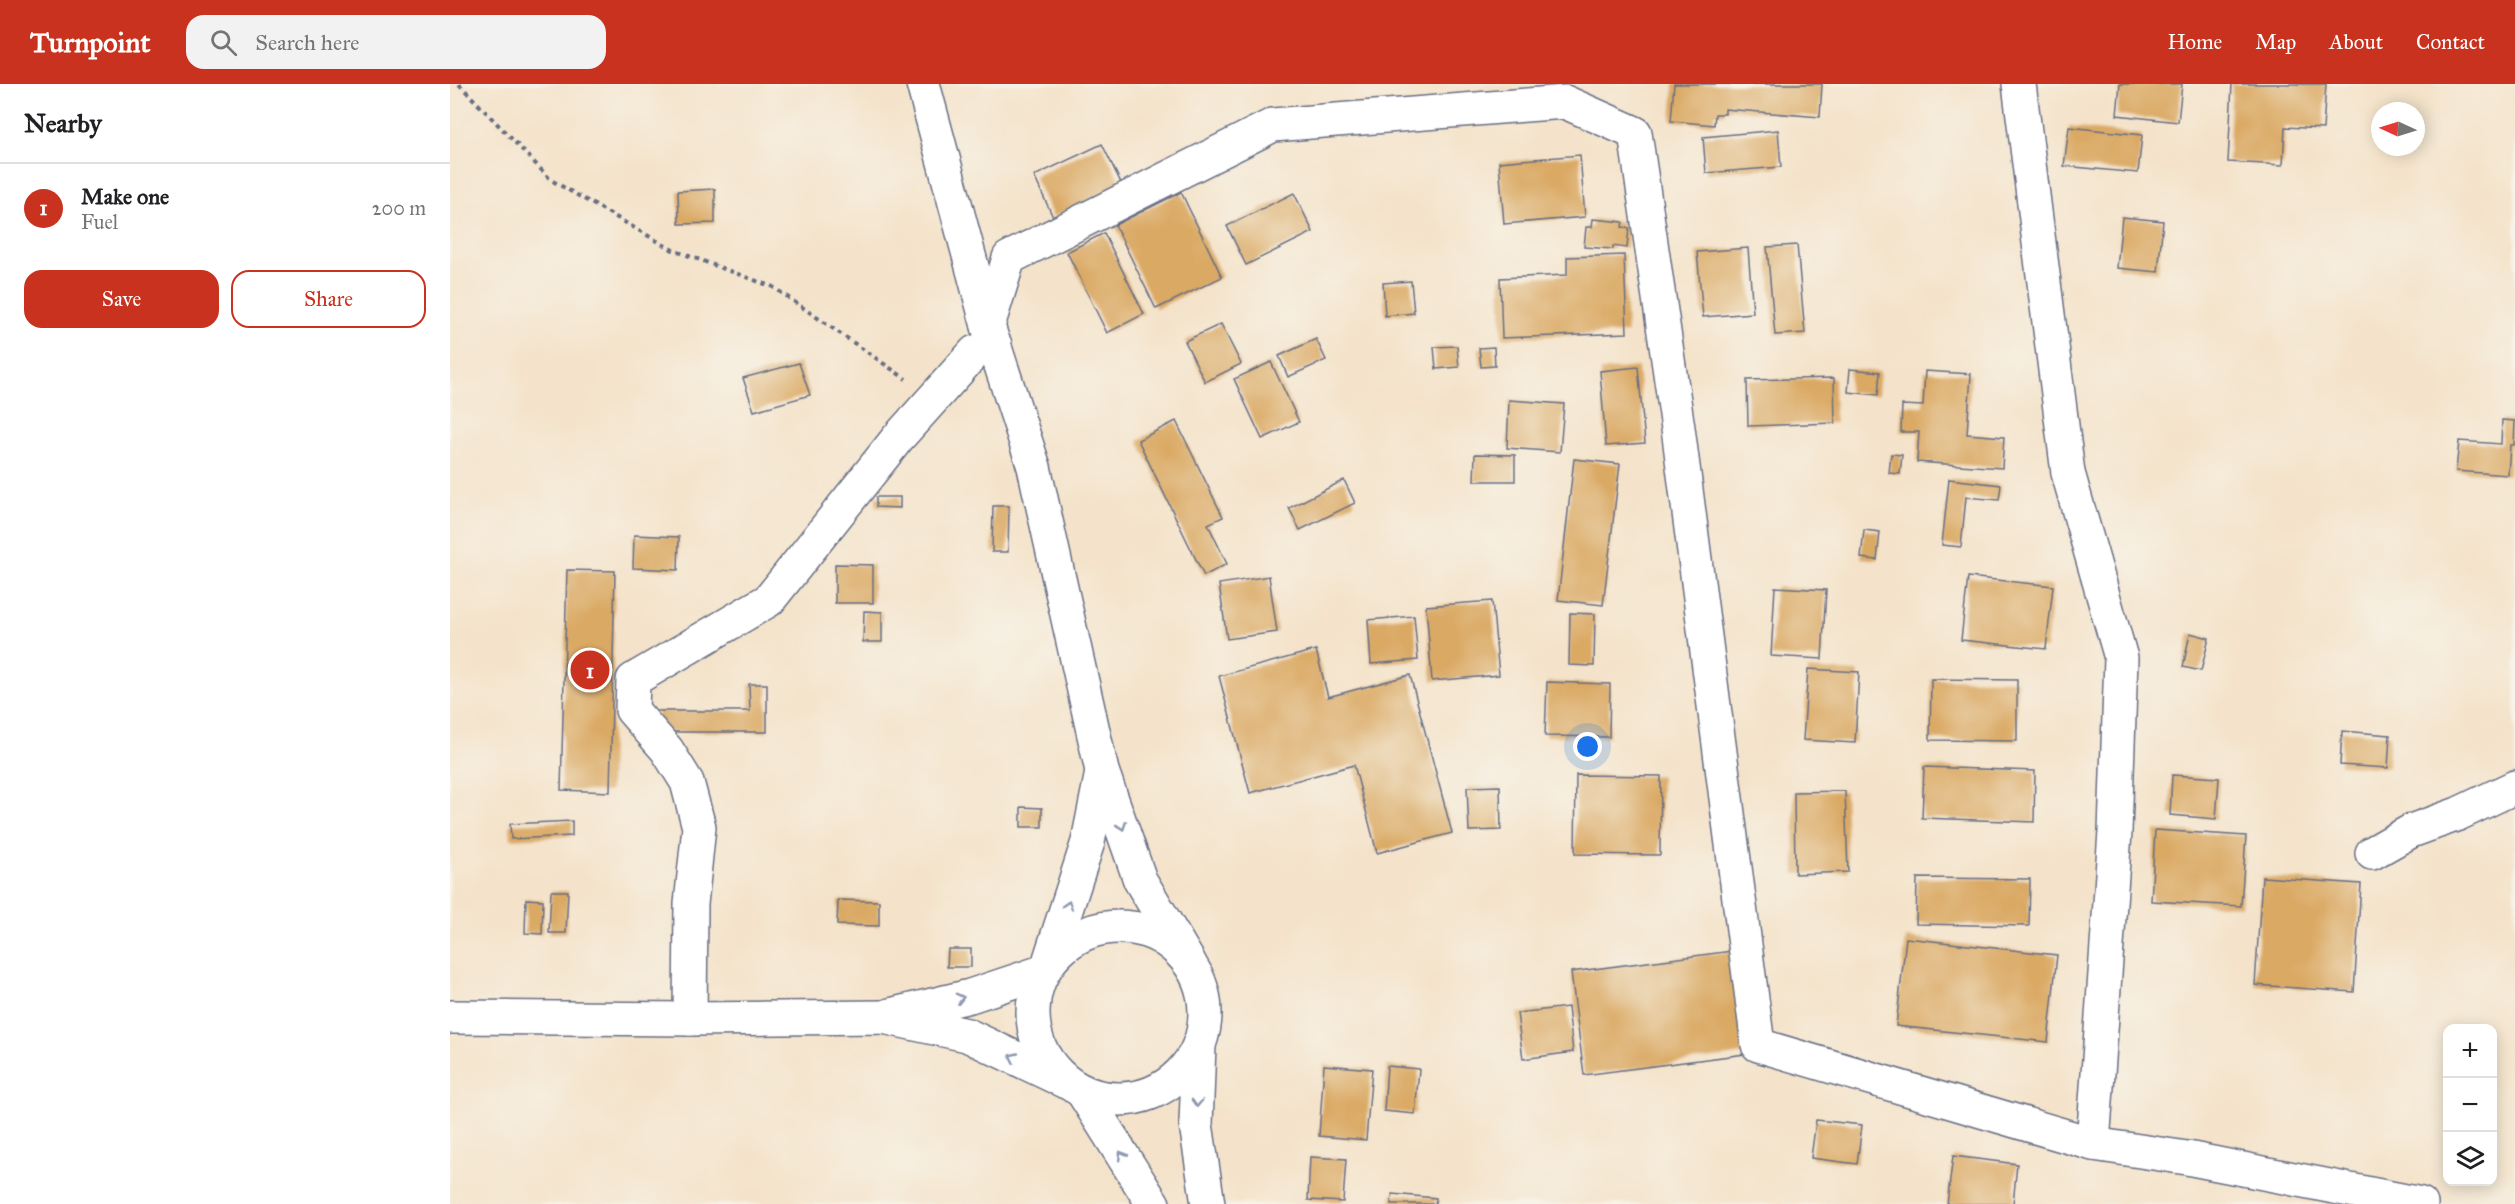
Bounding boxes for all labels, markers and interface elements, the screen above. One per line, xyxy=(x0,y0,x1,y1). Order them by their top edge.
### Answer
search box xyxy=(186,15,606,69)
text: Turnpoint xyxy=(30,25,150,60)
icon: search xyxy=(207,26,240,59)
text: Search here xyxy=(255,29,359,56)
text: Home xyxy=(2167,29,2222,55)
text: Map xyxy=(2255,29,2296,55)
text: About xyxy=(2329,29,2383,55)
text: Contact xyxy=(2416,29,2485,55)
north arrow xyxy=(2371,102,2425,156)
text: Nearby xyxy=(24,107,102,139)
text: Make one xyxy=(81,183,169,210)
text: 1 xyxy=(40,196,47,220)
text: 200 m xyxy=(372,196,426,220)
text: Fuel xyxy=(81,210,118,234)
button: Save xyxy=(24,270,219,328)
button: Share xyxy=(231,270,426,328)
pin: 1 xyxy=(570,648,610,692)
your location xyxy=(1573,732,1602,761)
one-way arrow xyxy=(1114,820,1127,831)
one-way arrow xyxy=(1061,900,1073,911)
one-way arrow xyxy=(955,993,965,1006)
map controls xyxy=(2443,1024,2497,1186)
button: + xyxy=(2443,1024,2497,1078)
one-way arrow xyxy=(1009,1052,1020,1064)
button: − xyxy=(2443,1078,2497,1132)
one-way arrow xyxy=(1191,1099,1203,1108)
button: layers xyxy=(2443,1132,2497,1186)
one-way arrow xyxy=(1118,1150,1129,1161)

